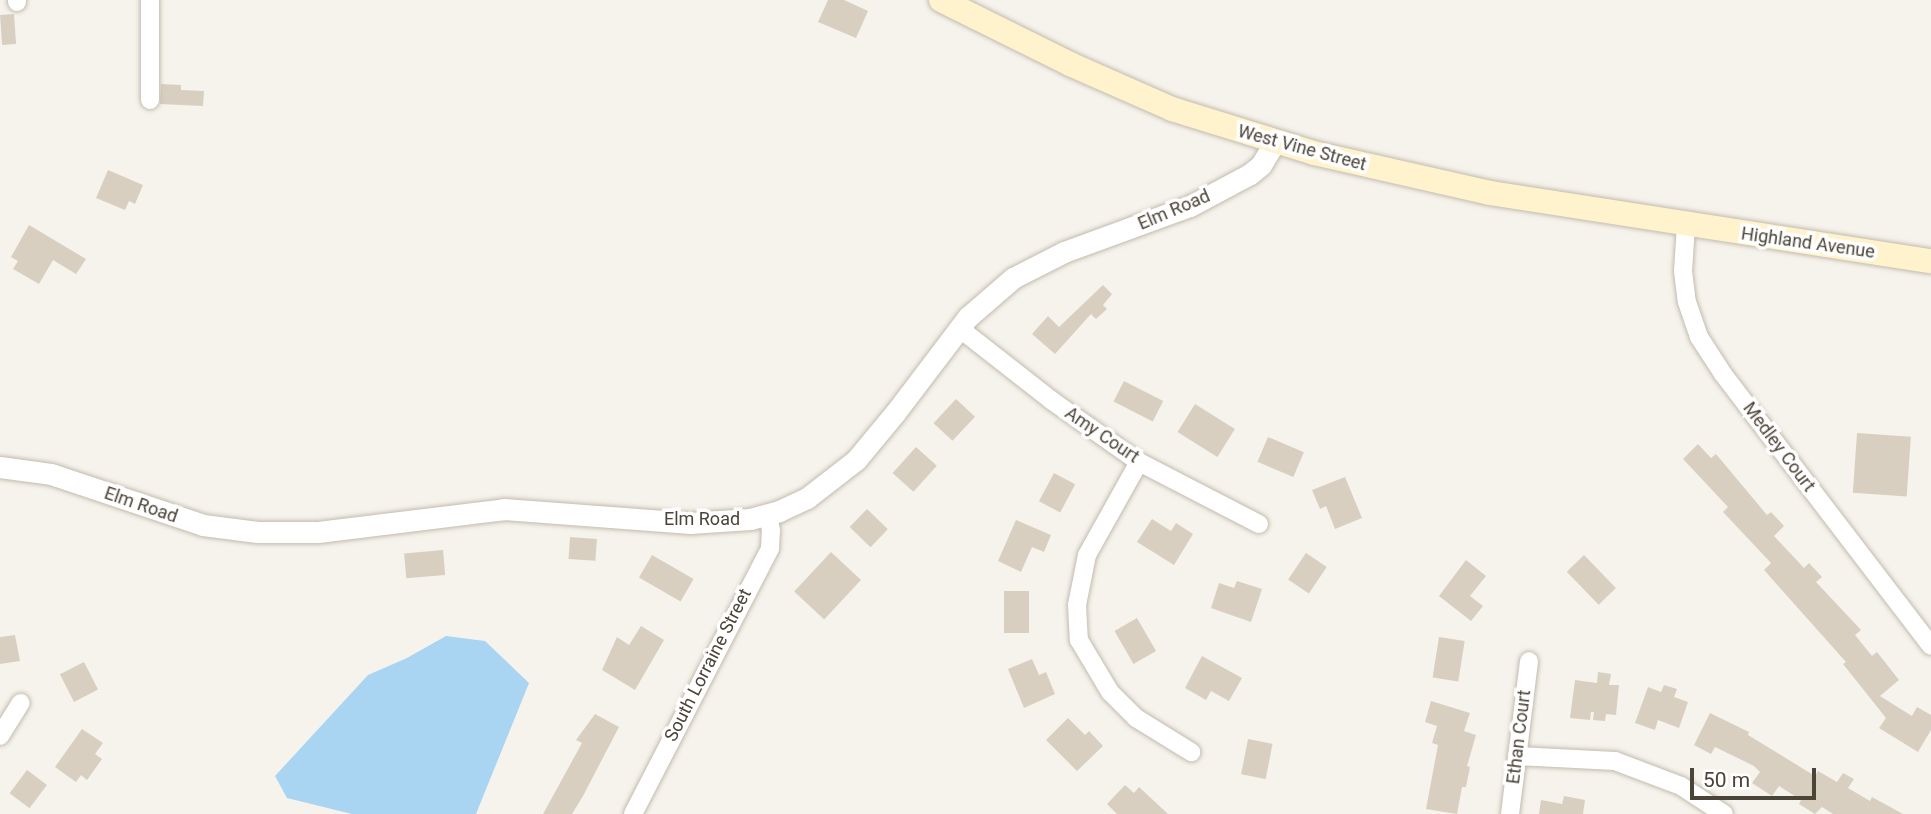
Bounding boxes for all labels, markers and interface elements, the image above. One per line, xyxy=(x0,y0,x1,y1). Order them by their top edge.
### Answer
street label: West Vine Street xyxy=(1235,120,1369,176)
street label: Elm Road xyxy=(1135,185,1213,235)
street label: Highland Avenue xyxy=(1740,223,1876,263)
street label: Medley Court xyxy=(1738,398,1820,496)
street label: Amy Court xyxy=(1061,402,1143,468)
street label: Elm Road xyxy=(101,482,181,528)
street label: Elm Road xyxy=(664,508,740,530)
street label: South Lorraine Street xyxy=(660,585,756,745)
street label: Ethan Court xyxy=(1503,689,1535,785)
scale bar xyxy=(1693,754,1819,798)
text: 50 m xyxy=(1703,768,1750,792)

